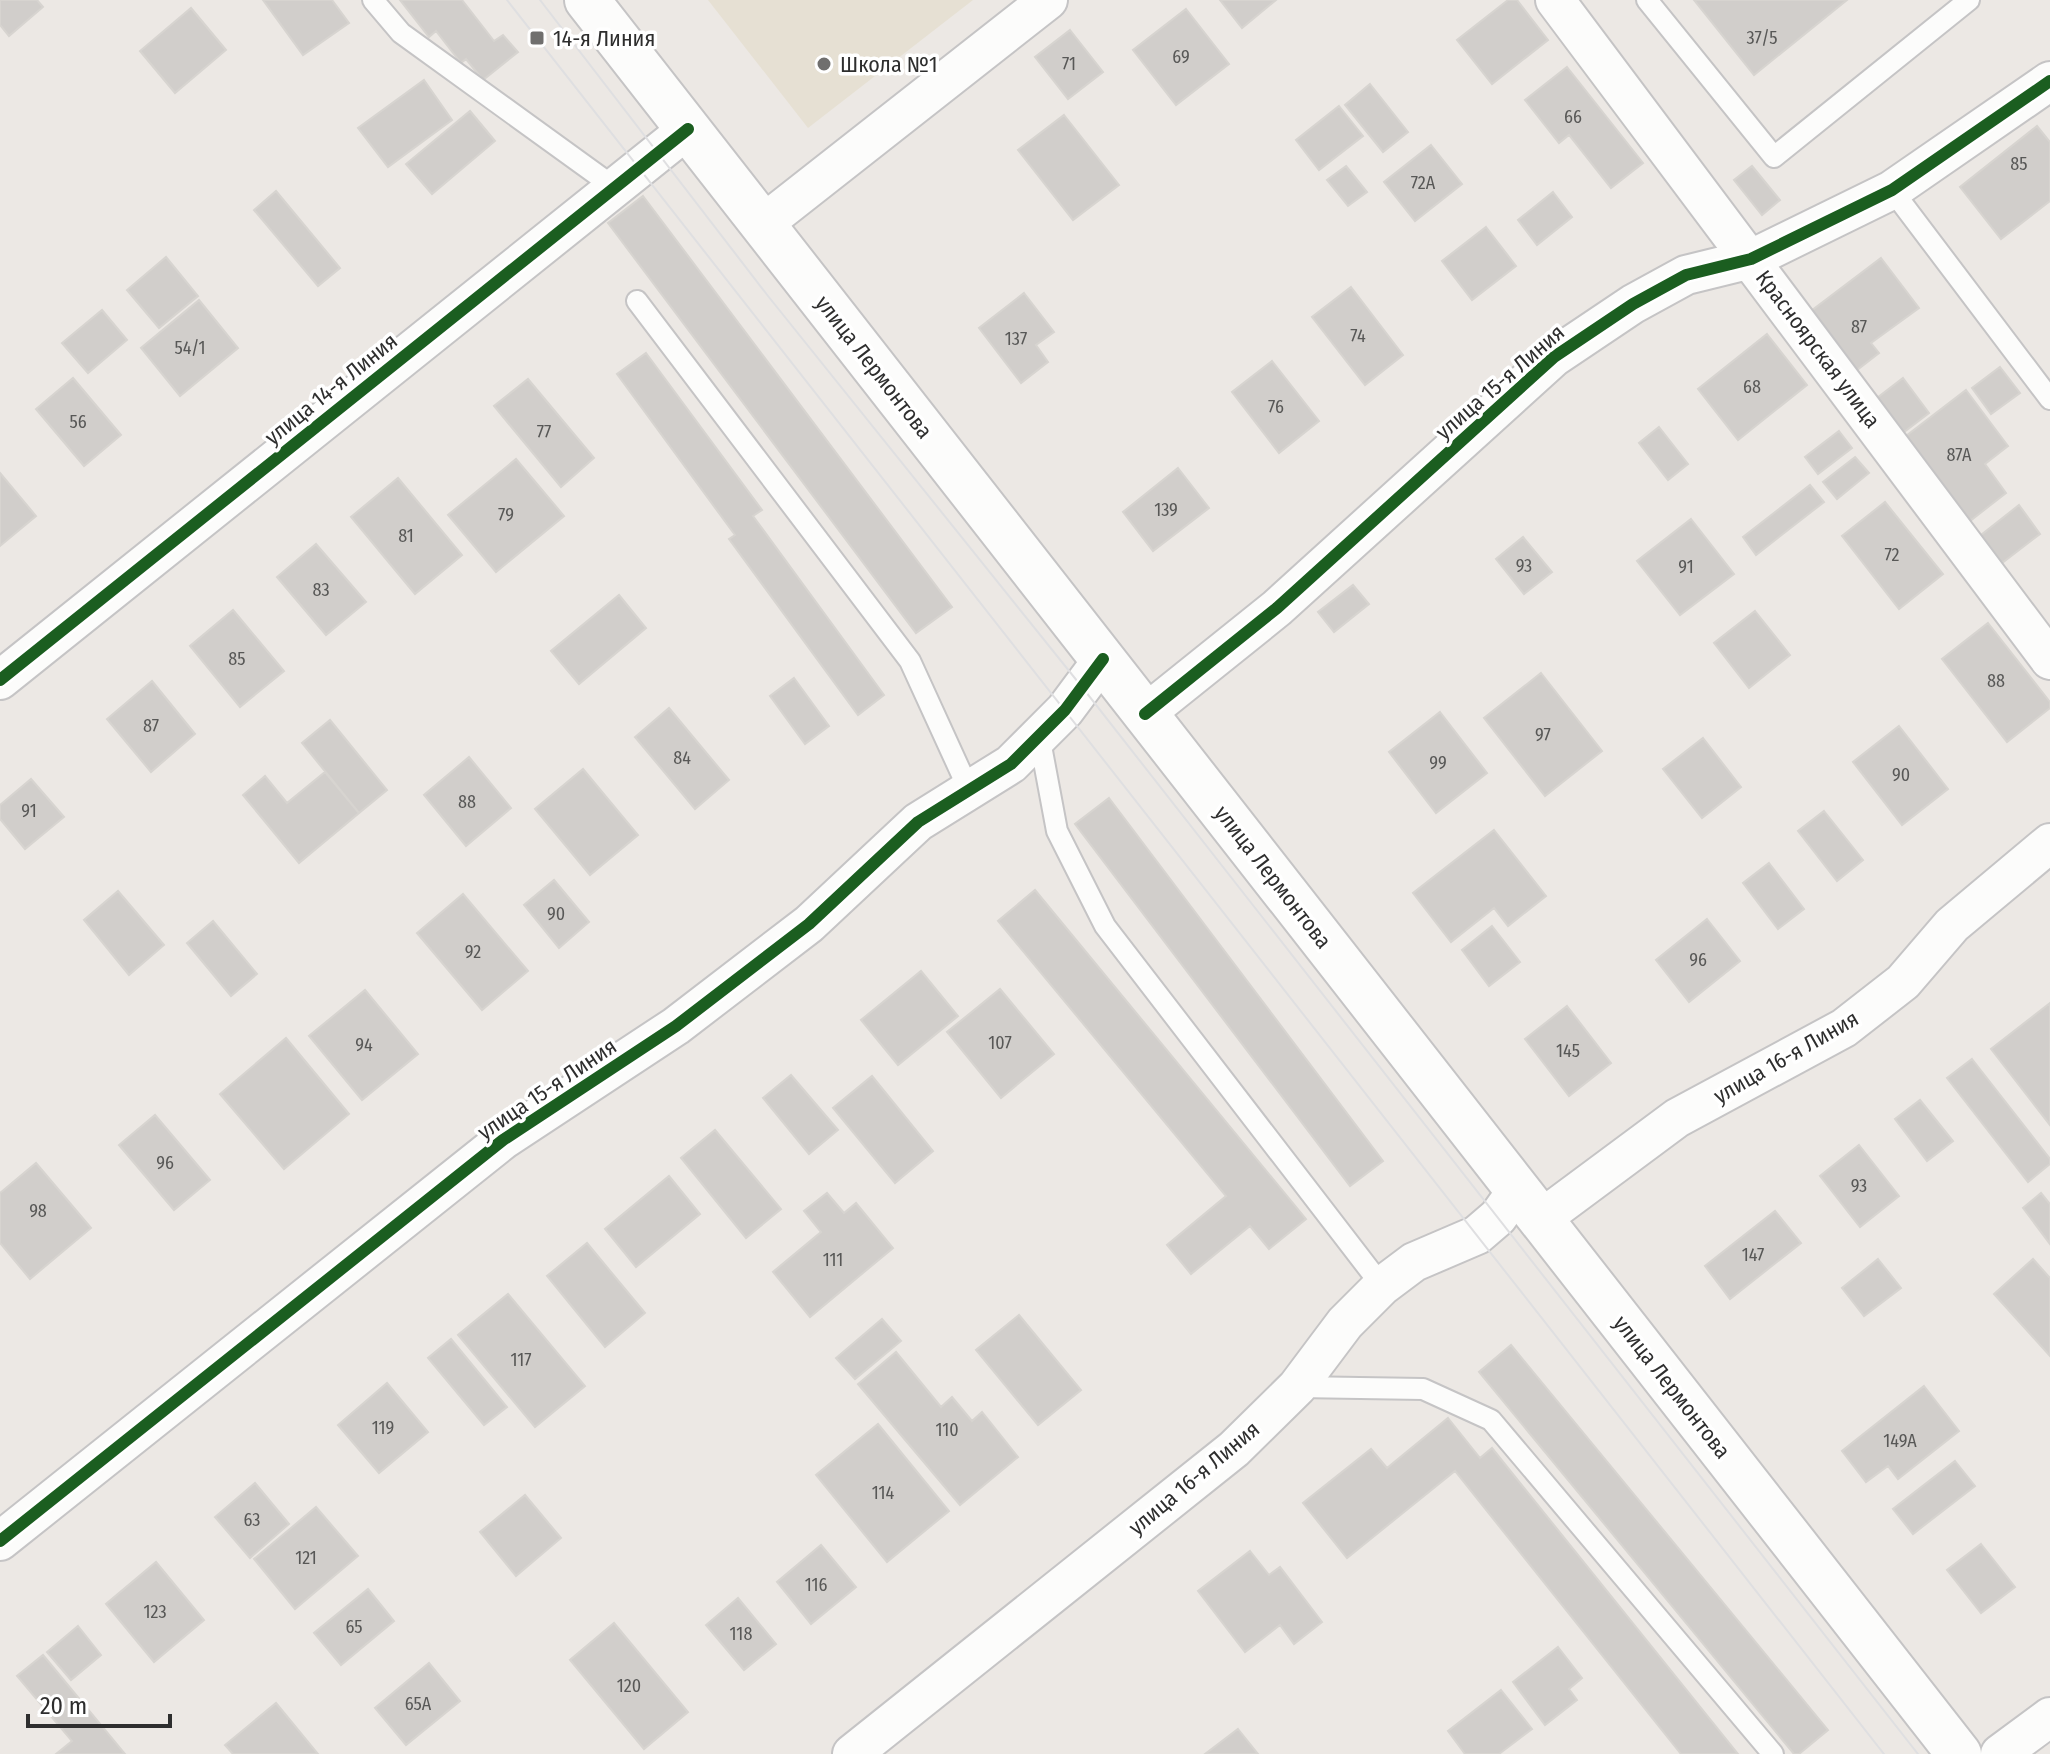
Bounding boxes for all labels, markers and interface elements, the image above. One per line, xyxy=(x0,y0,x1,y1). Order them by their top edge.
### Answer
place label: 14-я Линия xyxy=(553,25,655,52)
house number: 37/5 xyxy=(1747,27,1777,49)
marker: 14-я Линия xyxy=(528,29,546,47)
house number: 69 xyxy=(1172,46,1190,68)
place label: Школа №1 xyxy=(840,51,938,78)
house number: 71 xyxy=(1062,53,1076,75)
marker: Школа №1 xyxy=(815,55,833,73)
house number: 66 xyxy=(1564,106,1582,128)
house number: 85 xyxy=(2010,153,2028,175)
house number: 72А xyxy=(1411,172,1436,194)
street label: Красноярская улица xyxy=(1750,265,1886,433)
street label: улица Лермонтова xyxy=(810,290,938,444)
house number: 87 xyxy=(1851,316,1867,338)
street label: улица 15-я Линия xyxy=(1430,319,1570,445)
house number: 74 xyxy=(1350,325,1366,347)
street label: улица 14-я Линия xyxy=(259,327,403,451)
house number: 137 xyxy=(1005,328,1027,350)
house number: 54/1 xyxy=(175,337,205,359)
house number: 68 xyxy=(1743,376,1761,398)
house number: 76 xyxy=(1268,396,1284,418)
house number: 56 xyxy=(69,411,87,433)
house number: 77 xyxy=(537,421,551,443)
house number: 87А xyxy=(1947,444,1972,466)
house number: 139 xyxy=(1154,499,1178,521)
house number: 79 xyxy=(498,504,514,526)
house number: 81 xyxy=(398,525,414,547)
house number: 72 xyxy=(1884,544,1900,566)
house number: 93 xyxy=(1516,555,1532,577)
house number: 91 xyxy=(1678,556,1694,578)
house number: 83 xyxy=(312,579,330,601)
house number: 85 xyxy=(228,648,246,670)
house number: 88 xyxy=(1987,670,2005,692)
house number: 87 xyxy=(143,715,159,737)
house number: 97 xyxy=(1535,724,1551,746)
house number: 84 xyxy=(673,747,691,769)
house number: 99 xyxy=(1429,752,1447,774)
house number: 90 xyxy=(1892,764,1910,786)
house number: 88 xyxy=(458,791,476,813)
house number: 91 xyxy=(21,800,37,822)
street label: улица Лермонтова xyxy=(1209,800,1337,954)
house number: 90 xyxy=(547,903,565,925)
house number: 92 xyxy=(465,941,481,963)
house number: 96 xyxy=(1689,949,1707,971)
street label: улица 16-я Линия xyxy=(1709,1005,1863,1109)
street label: улица 15-я Линия xyxy=(472,1032,622,1146)
house number: 107 xyxy=(988,1032,1012,1054)
house number: 94 xyxy=(355,1034,373,1056)
house number: 145 xyxy=(1556,1040,1580,1062)
house number: 96 xyxy=(156,1152,174,1174)
house number: 93 xyxy=(1851,1175,1867,1197)
house number: 98 xyxy=(29,1200,47,1222)
house number: 147 xyxy=(1742,1244,1764,1266)
house number: 111 xyxy=(823,1249,843,1271)
street label: улица Лермонтова xyxy=(1608,1310,1736,1464)
house number: 117 xyxy=(510,1349,532,1371)
street label: улица 16-я Линия xyxy=(1123,1415,1265,1541)
house number: 119 xyxy=(372,1417,394,1439)
house number: 110 xyxy=(935,1419,959,1441)
house number: 149А xyxy=(1883,1430,1917,1452)
house number: 114 xyxy=(872,1482,895,1504)
house number: 63 xyxy=(244,1509,260,1531)
house number: 121 xyxy=(295,1547,317,1569)
house number: 116 xyxy=(805,1574,827,1596)
house number: 123 xyxy=(143,1601,167,1623)
house number: 65 xyxy=(345,1616,363,1638)
house number: 118 xyxy=(730,1623,752,1645)
house number: 120 xyxy=(617,1675,641,1697)
scale bar xyxy=(28,1678,170,1728)
text: 20 m xyxy=(40,1692,87,1720)
house number: 65А xyxy=(405,1693,432,1715)

